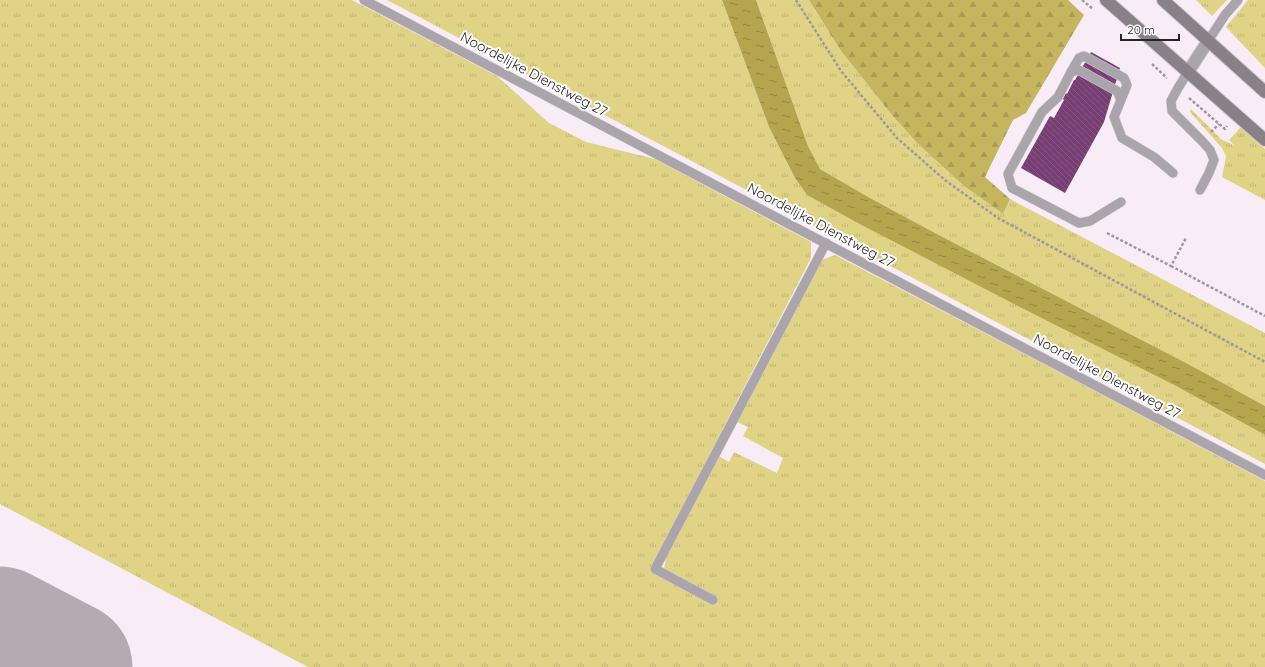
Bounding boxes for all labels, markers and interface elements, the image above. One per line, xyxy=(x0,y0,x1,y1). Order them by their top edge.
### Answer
scale bar xyxy=(1121,16,1179,42)
text: 20 m xyxy=(1127,22,1155,37)
street label: Noordelijke Dienstweg 27 xyxy=(457,28,611,120)
street label: Noordelijke Dienstweg 27 xyxy=(744,179,898,271)
street label: Noordelijke Dienstweg 27 xyxy=(1030,330,1184,422)

